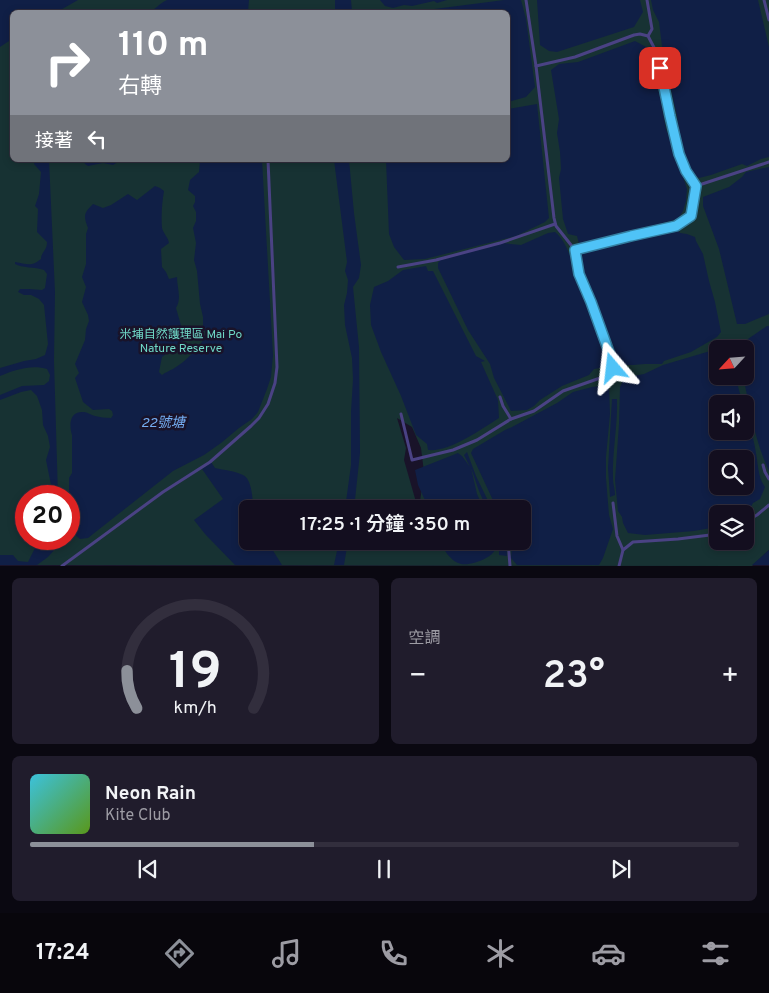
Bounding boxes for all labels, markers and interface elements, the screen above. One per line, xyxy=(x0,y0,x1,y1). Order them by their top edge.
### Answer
text: 110 m xyxy=(118,24,208,68)
icon: right xyxy=(35,30,100,95)
pin xyxy=(639,47,681,89)
icon: arrive xyxy=(646,54,674,82)
text: 右轉 xyxy=(118,74,162,101)
icon: left xyxy=(83,125,111,153)
text: 接著 xyxy=(35,130,73,154)
park label: 米埔自然護理區 Mai Po Nature Reserve xyxy=(120,327,243,357)
north arrow xyxy=(709,340,754,385)
map controls xyxy=(709,340,754,550)
position arrow xyxy=(586,341,638,393)
button: sound xyxy=(709,395,754,440)
water label: 22號塘 xyxy=(141,415,187,432)
button: search xyxy=(709,450,754,495)
speed limit sign: 20 xyxy=(15,485,80,550)
button: layers xyxy=(709,505,754,550)
text: 17:25 · 1 分鐘 · 350 m xyxy=(300,513,470,537)
text: 空調 xyxy=(409,629,441,649)
text: 19 xyxy=(169,641,222,707)
text: 23° xyxy=(543,653,605,702)
text: − xyxy=(409,659,427,695)
text: + xyxy=(721,659,739,695)
text: km/h xyxy=(174,697,217,720)
text: Neon Rain xyxy=(105,782,196,806)
text: Kite Club xyxy=(105,806,170,826)
icon: previous xyxy=(134,855,162,883)
icon: pause xyxy=(370,855,398,883)
icon: next xyxy=(607,855,635,883)
icon: directions xyxy=(162,936,197,971)
icon: music xyxy=(269,936,304,971)
icon: phone xyxy=(376,936,411,971)
icon: climate xyxy=(483,936,518,971)
icon: car xyxy=(591,936,626,971)
icon: filters xyxy=(698,936,733,971)
text: 17:24 xyxy=(36,940,90,967)

